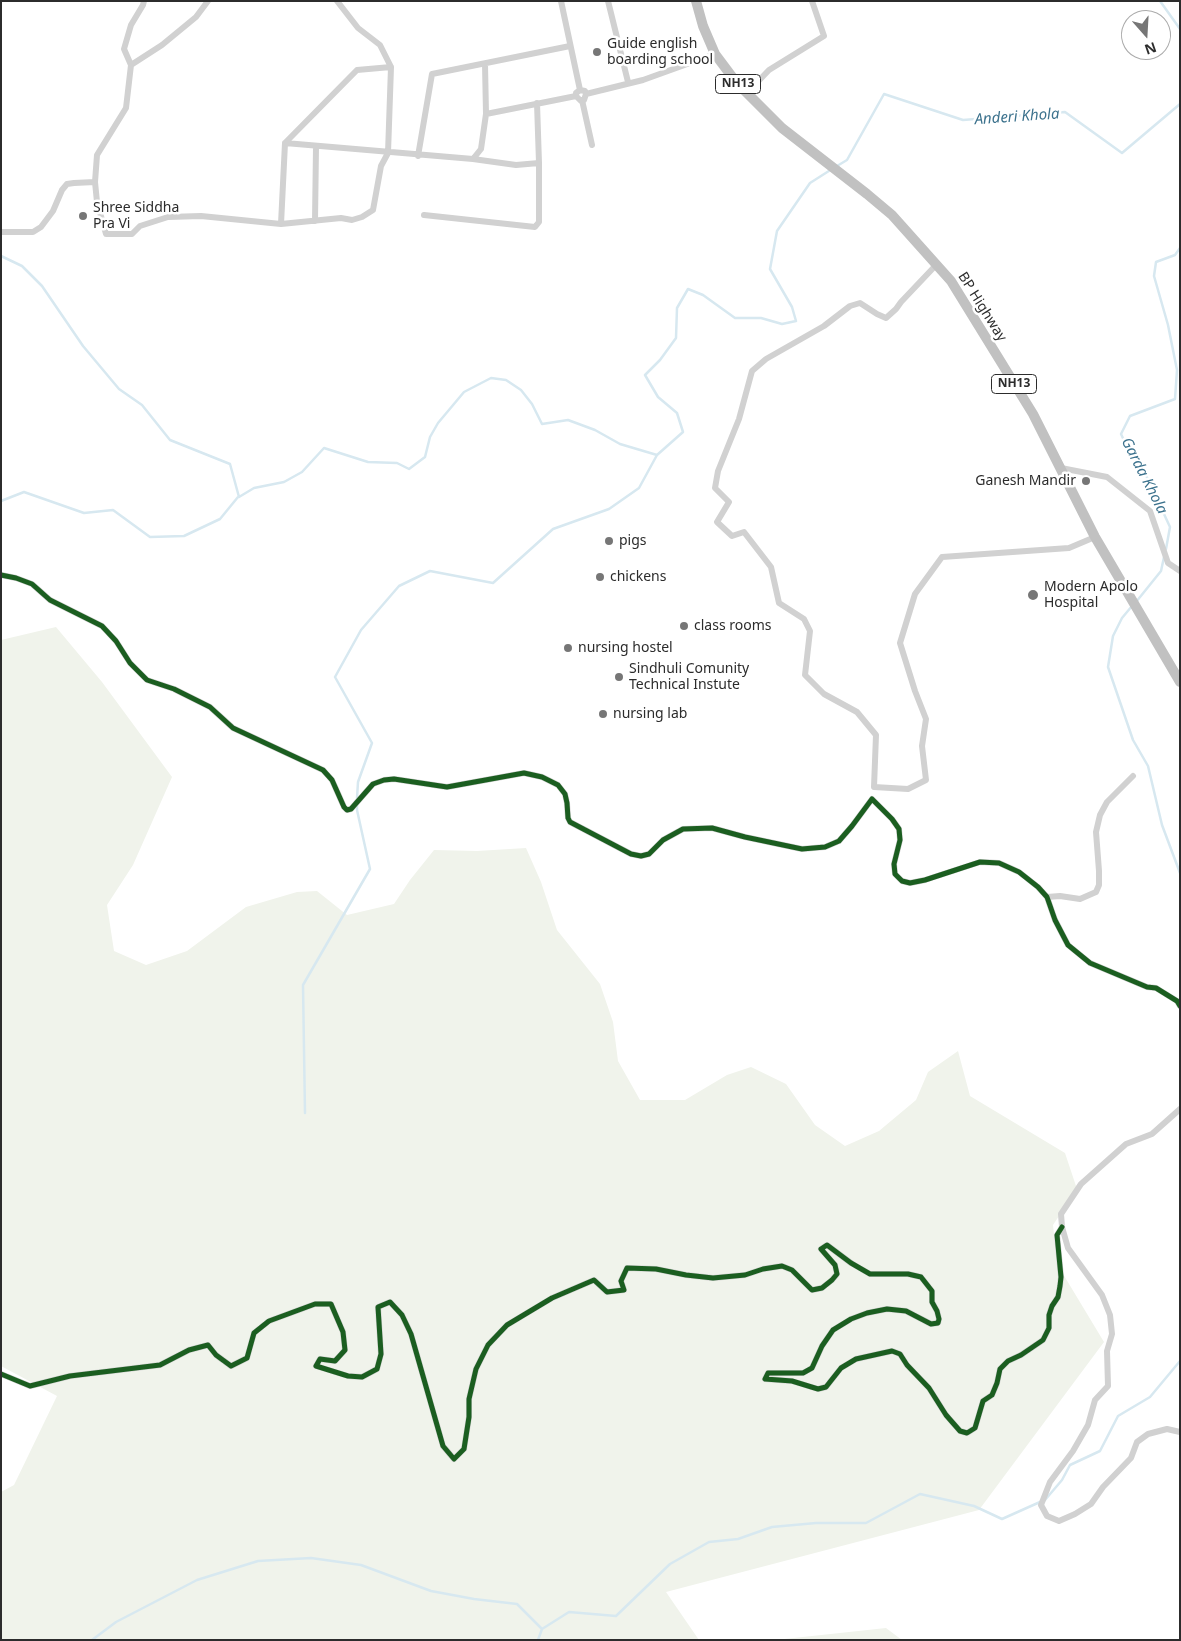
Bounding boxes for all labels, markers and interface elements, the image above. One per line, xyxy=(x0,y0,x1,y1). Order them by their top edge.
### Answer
north arrow xyxy=(1121,10,1171,60)
place label: Guide english boarding school xyxy=(607,36,713,68)
text: N xyxy=(1142,38,1159,60)
marker: Guide english boarding school xyxy=(591,46,603,58)
road number: NH13 xyxy=(716,74,760,94)
water label: Anderi Khola xyxy=(974,105,1060,129)
place label: Shree Siddha Pra Vi xyxy=(93,200,179,232)
marker: Shree Siddha Pra Vi xyxy=(77,210,89,222)
street label: BP Highway xyxy=(954,269,1010,345)
road number: NH13 xyxy=(992,374,1036,394)
water label: Garda Khola xyxy=(1117,435,1171,517)
place label: Ganesh Mandir xyxy=(975,473,1076,489)
marker: Ganesh Mandir xyxy=(1080,475,1092,487)
place label: pigs xyxy=(619,533,647,549)
marker: pigs xyxy=(603,535,615,547)
place label: chickens xyxy=(610,569,666,585)
marker: chickens xyxy=(594,571,606,583)
place label: Modern Apolo Hospital xyxy=(1044,579,1138,612)
marker: Modern Apolo Hospital xyxy=(1026,588,1040,602)
place label: class rooms xyxy=(694,618,771,634)
marker: class rooms xyxy=(678,620,690,632)
place label: nursing hostel xyxy=(578,640,673,656)
marker: nursing hostel xyxy=(562,642,574,654)
place label: Sindhuli Comunity Technical Instute xyxy=(629,661,749,694)
marker: Sindhuli Comunity Technical Instute xyxy=(613,671,625,683)
place label: nursing lab xyxy=(613,706,687,722)
marker: nursing lab xyxy=(597,708,609,720)

